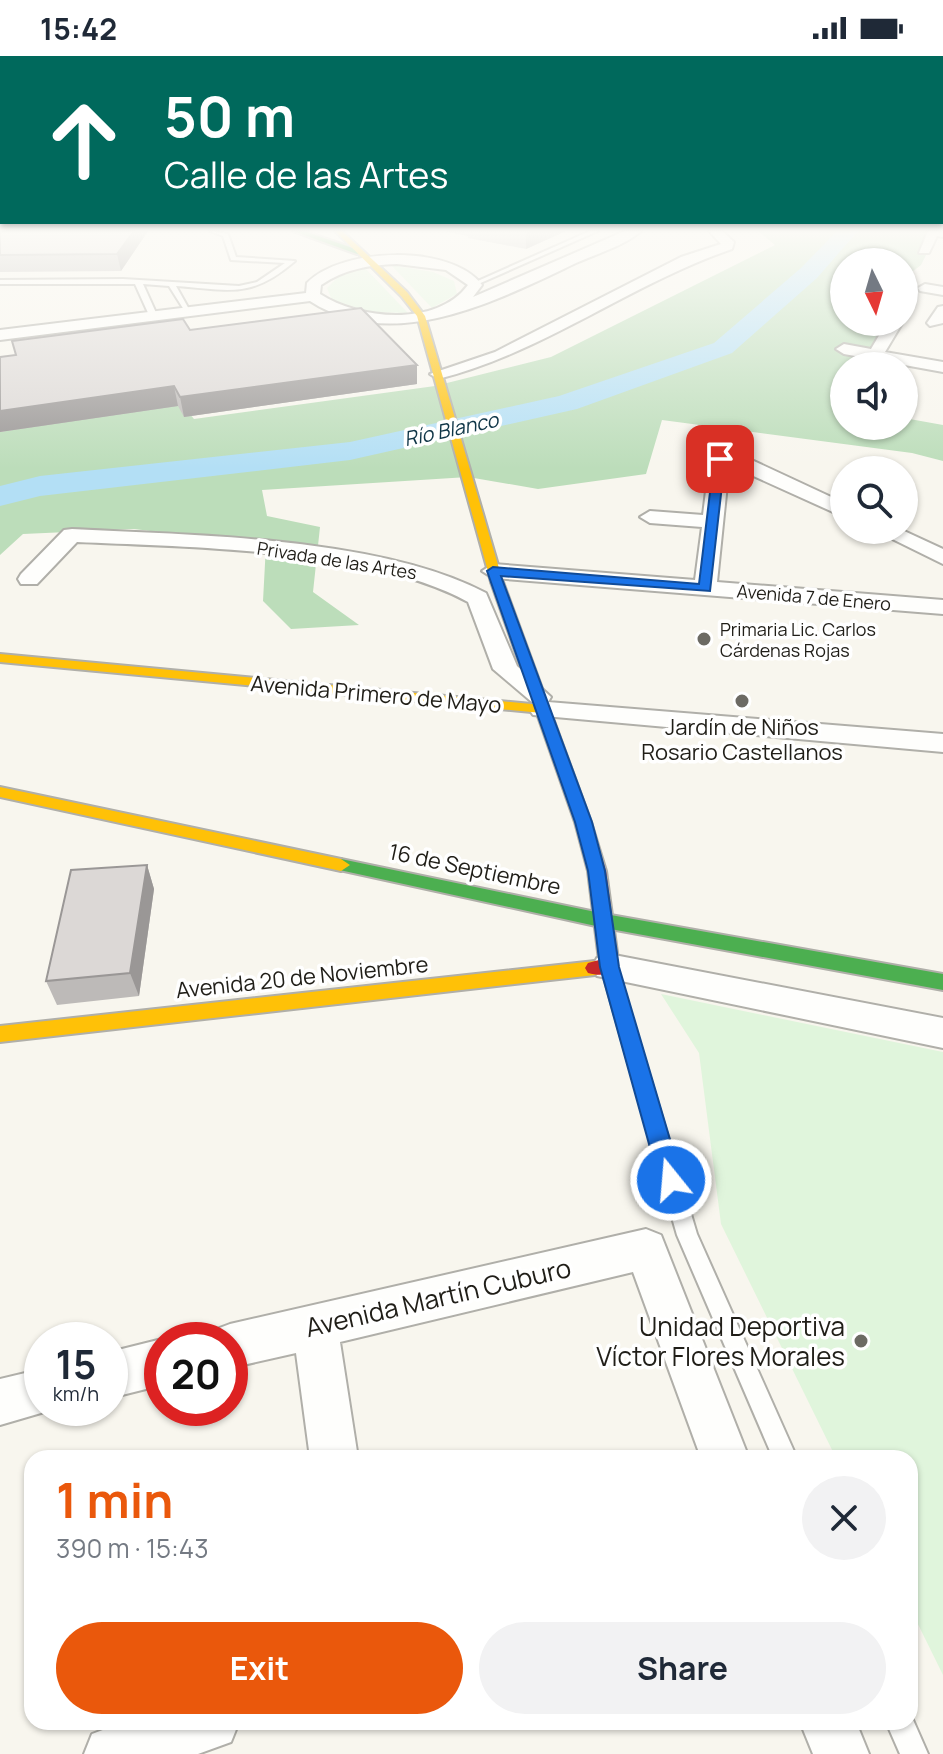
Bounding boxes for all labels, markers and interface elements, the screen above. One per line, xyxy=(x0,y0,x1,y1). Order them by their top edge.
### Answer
text: 15:42 xyxy=(40,8,117,49)
text: 50 m xyxy=(164,77,295,154)
icon: ahead xyxy=(32,88,136,192)
text: Calle de las Artes xyxy=(164,150,448,199)
north arrow xyxy=(830,248,918,336)
map controls xyxy=(830,248,918,544)
button: sound xyxy=(830,352,918,440)
water label: Río Blanco xyxy=(401,406,502,452)
pin xyxy=(686,425,754,493)
icon: arrive xyxy=(698,437,742,481)
button: search xyxy=(830,456,918,544)
street label: Privada de las Artes xyxy=(256,536,418,584)
street label: Avenida 7 de Enero xyxy=(736,578,892,616)
place label: Primaria Lic. Carlos Cárdenas Rojas xyxy=(720,617,876,662)
marker: Primaria Lic. Carlos Cárdenas Rojas xyxy=(695,630,713,648)
street label: Avenida Primero de Mayo xyxy=(249,668,503,720)
marker: Jardín de Niños Rosario Castellanos xyxy=(733,692,751,710)
place label: Jardín de Niños Rosario Castellanos xyxy=(641,712,843,767)
street label: 16 de Septiembre xyxy=(386,836,564,902)
street label: Avenida 20 de Noviembre xyxy=(174,949,430,1005)
position arrow xyxy=(629,1138,713,1222)
street label: Avenida Martín Cuburo xyxy=(302,1249,574,1345)
place label: Unidad Deportiva Víctor Flores Morales xyxy=(596,1308,845,1374)
speed limit sign: 20 xyxy=(144,1322,248,1426)
marker: Unidad Deportiva Víctor Flores Morales xyxy=(852,1332,870,1350)
text: 15 xyxy=(56,1336,96,1391)
text: km/h xyxy=(53,1380,99,1407)
text: 1 min xyxy=(56,1467,173,1532)
button: close xyxy=(802,1476,886,1560)
text: 390 m · 15:43 xyxy=(56,1530,209,1566)
button: Exit xyxy=(56,1622,463,1714)
button: Share xyxy=(479,1622,886,1714)

